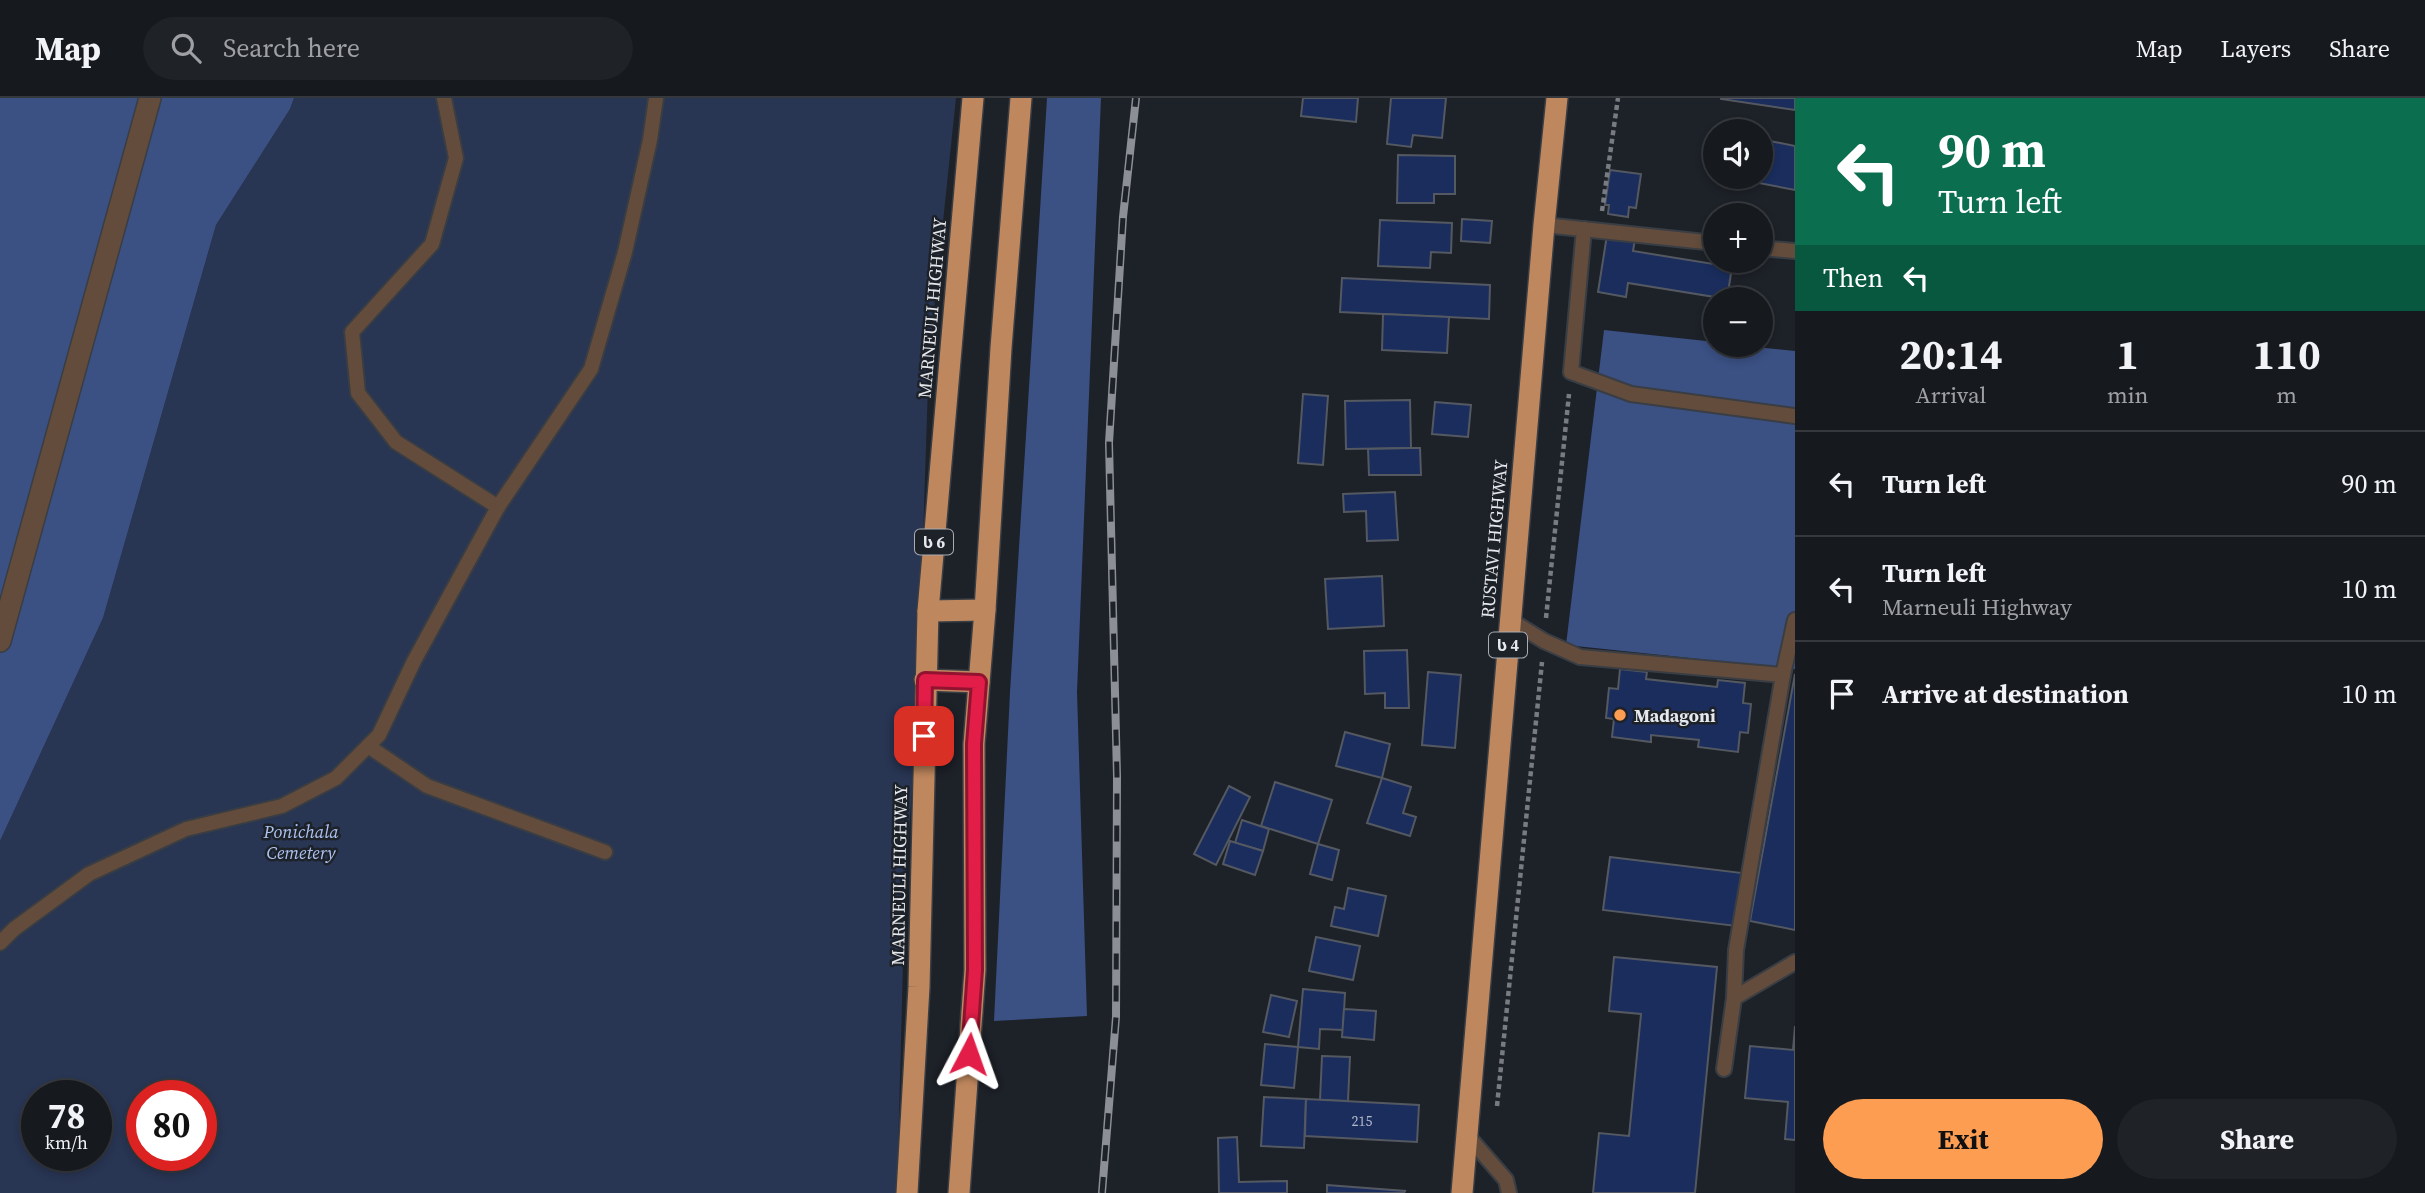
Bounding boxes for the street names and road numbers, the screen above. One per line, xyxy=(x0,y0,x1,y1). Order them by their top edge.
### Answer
street label: MARNEULI HIGHWAY xyxy=(912,216,952,399)
street label: RUSTAVI HIGHWAY xyxy=(1475,458,1513,619)
road number: ს 6 xyxy=(915,530,953,555)
road number: ს 4 xyxy=(1489,632,1527,658)
street label: MARNEULI HIGHWAY xyxy=(885,784,913,966)

